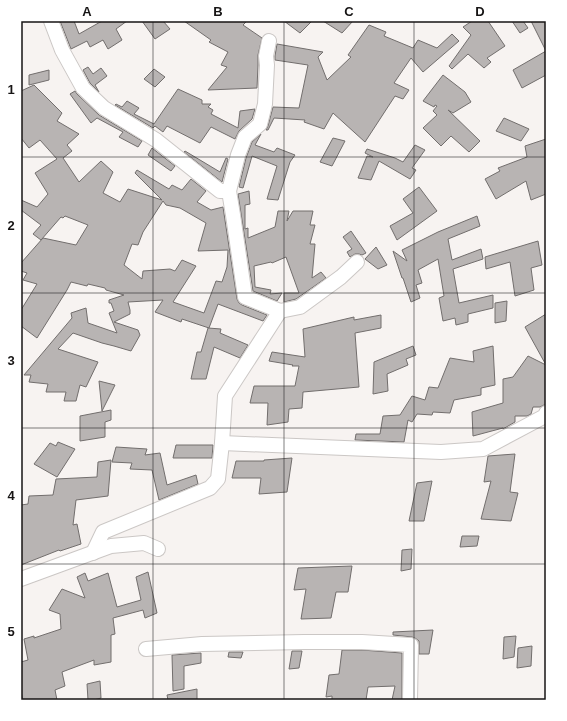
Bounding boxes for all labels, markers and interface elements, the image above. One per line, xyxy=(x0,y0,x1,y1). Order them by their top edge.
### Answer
text: A xyxy=(82,4,92,19)
text: B xyxy=(213,4,223,19)
text: C xyxy=(344,4,354,19)
text: D xyxy=(475,4,485,19)
text: 1 xyxy=(7,82,15,97)
text: 2 xyxy=(7,218,15,233)
text: 3 xyxy=(7,353,15,368)
text: 4 xyxy=(7,488,15,503)
text: 5 xyxy=(7,624,15,639)

